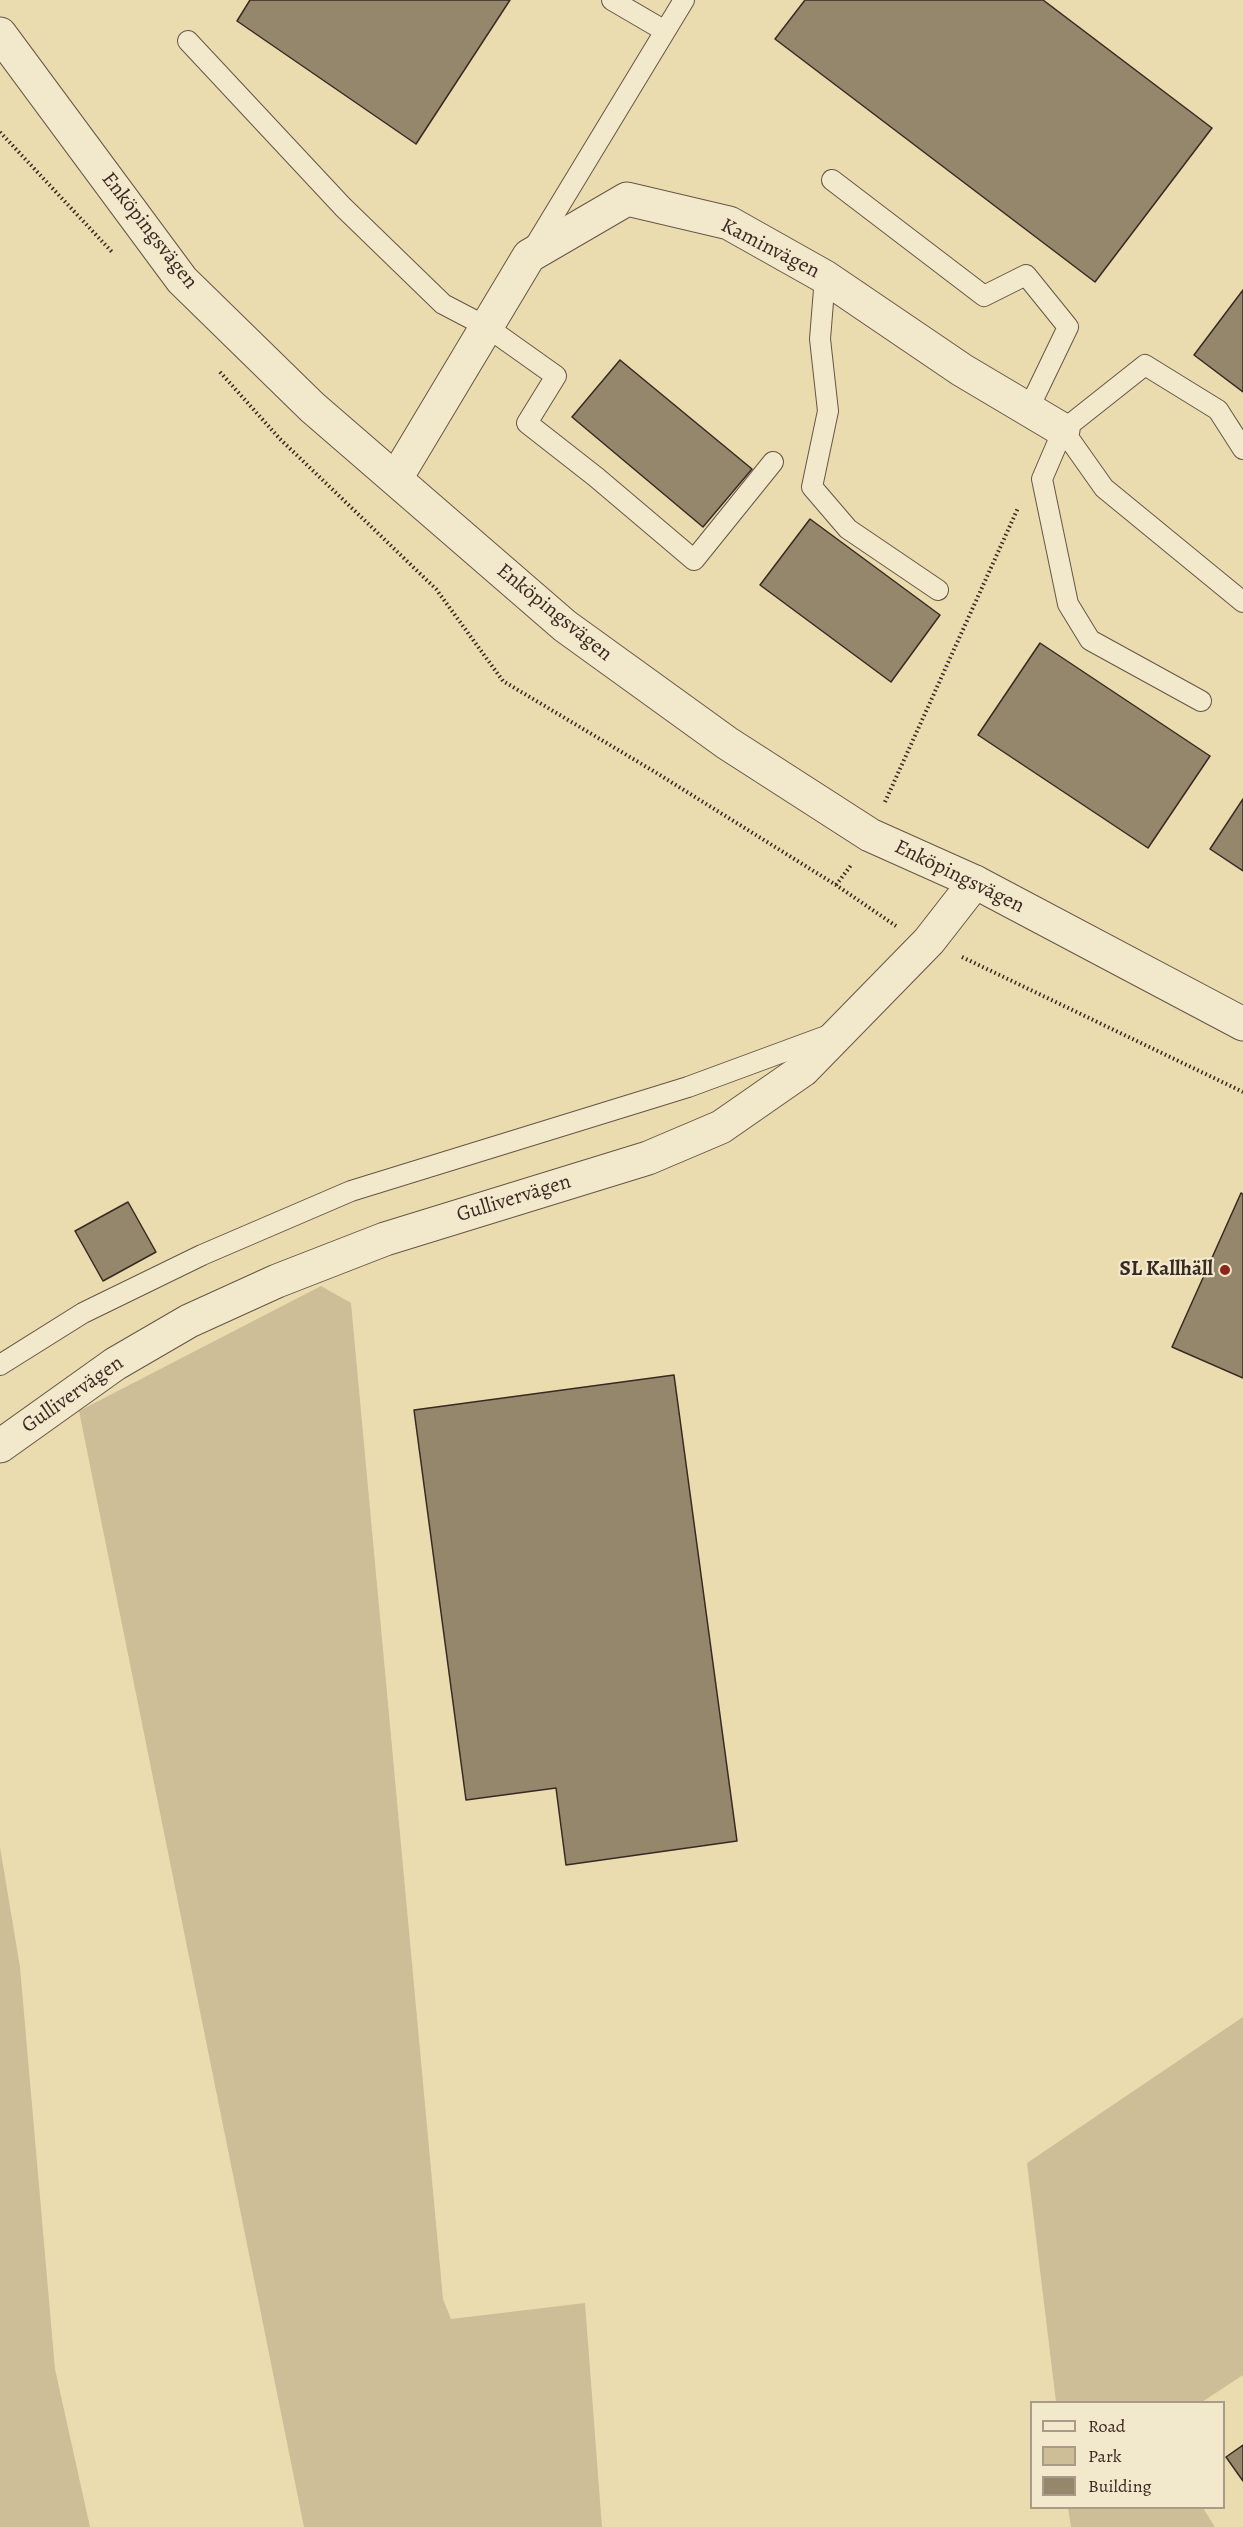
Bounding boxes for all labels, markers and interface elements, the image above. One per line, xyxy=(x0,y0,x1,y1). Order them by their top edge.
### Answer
street label: Enköpingsvägen xyxy=(96,168,202,294)
street label: Kaminvägen xyxy=(716,213,824,285)
street label: Enköpingsvägen xyxy=(491,559,617,667)
street label: Enköpingsvägen xyxy=(890,835,1028,919)
street label: Gullivervägen xyxy=(454,1170,574,1228)
place label: SL Kallhäll xyxy=(1120,1257,1213,1283)
marker: SL Kallhäll xyxy=(1218,1263,1232,1277)
street label: Gullivervägen xyxy=(17,1351,129,1439)
legend xyxy=(1030,2401,1225,2509)
text: Road xyxy=(1088,2414,1125,2438)
text: Park xyxy=(1088,2444,1122,2468)
text: Building xyxy=(1088,2474,1152,2498)

